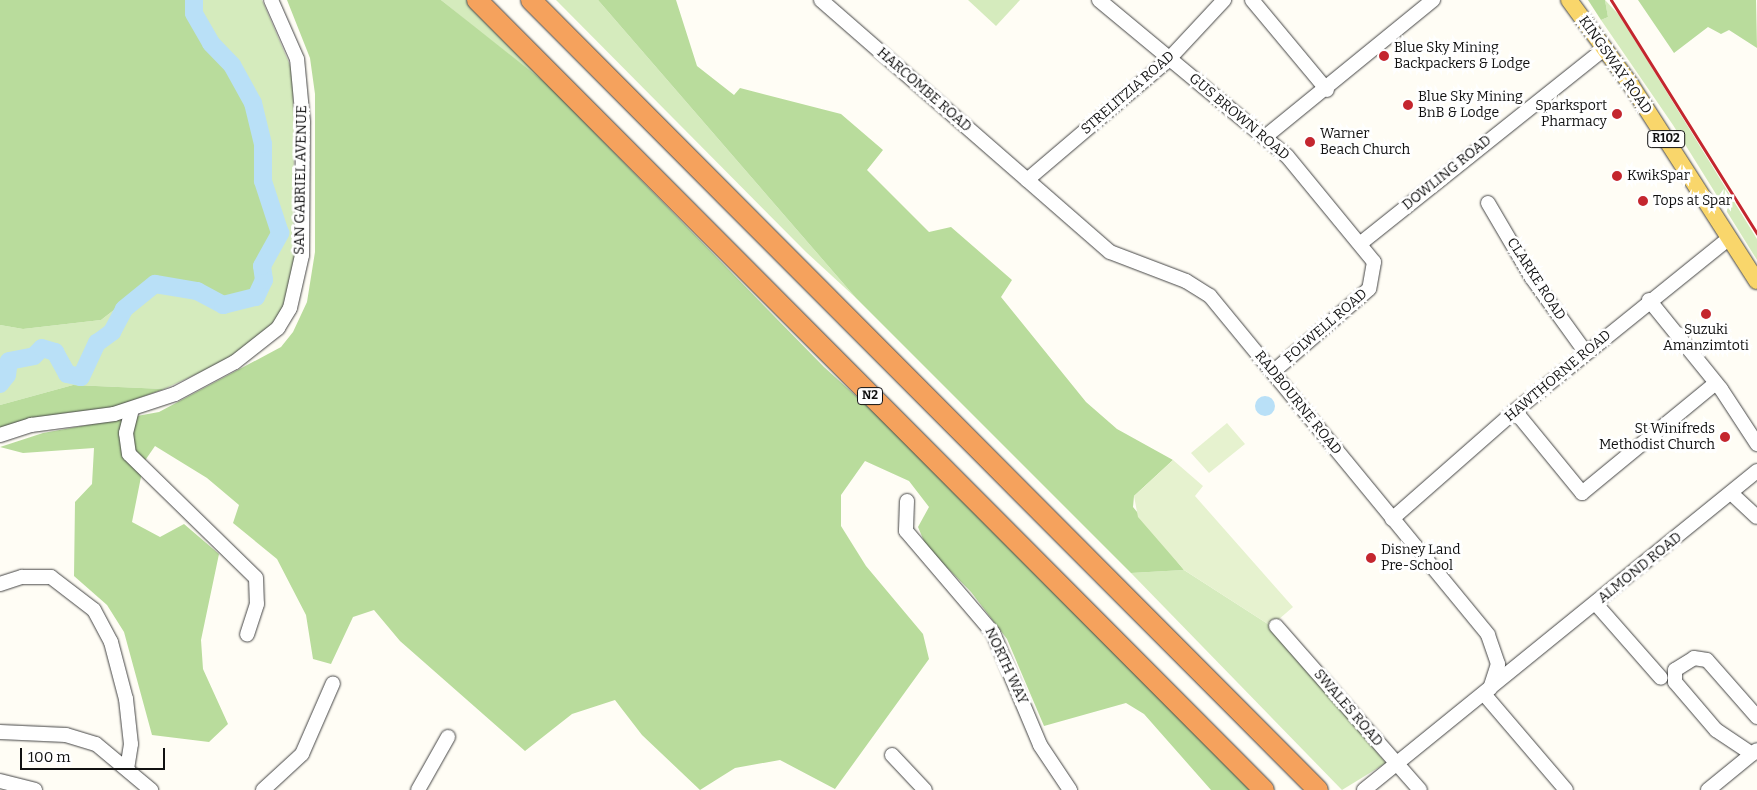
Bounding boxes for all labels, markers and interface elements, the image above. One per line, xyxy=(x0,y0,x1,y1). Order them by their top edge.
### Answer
street label: KINGSWAY ROAD xyxy=(1575,13,1655,117)
place label: Blue Sky Mining Backpackers & Lodge xyxy=(1394,40,1530,72)
street label: HARCOMBE ROAD xyxy=(873,44,975,136)
street label: STRELITZIA ROAD xyxy=(1078,48,1178,138)
marker: Blue Sky Mining Backpackers & Lodge xyxy=(1378,50,1390,62)
street label: GUS BROWN ROAD xyxy=(1185,70,1293,164)
place label: Blue Sky Mining BnB & Lodge xyxy=(1418,89,1523,121)
place label: Sparksport Pharmacy xyxy=(1535,98,1607,130)
marker: Blue Sky Mining BnB & Lodge xyxy=(1402,99,1414,111)
street label: SAN GABRIEL AVENUE xyxy=(291,105,311,255)
marker: Sparksport Pharmacy xyxy=(1611,108,1623,120)
place label: Warner Beach Church xyxy=(1320,126,1410,158)
road number: R102 xyxy=(1646,130,1686,148)
street label: DOWLING ROAD xyxy=(1399,132,1495,214)
marker: Warner Beach Church xyxy=(1304,136,1316,148)
place label: KwikSpar xyxy=(1627,168,1690,184)
marker: KwikSpar xyxy=(1611,170,1623,182)
place label: Tops at Spar xyxy=(1653,193,1732,209)
marker: Tops at Spar xyxy=(1637,195,1649,207)
street label: CLARKE ROAD xyxy=(1503,235,1569,323)
street label: FOLWELL ROAD xyxy=(1281,286,1371,366)
marker: Suzuki Amanzimtoti xyxy=(1700,308,1712,320)
place label: Suzuki Amanzimtoti xyxy=(1663,322,1749,354)
street label: HAWTHORNE ROAD xyxy=(1502,327,1614,425)
street label: RADBOURNE ROAD xyxy=(1251,348,1345,458)
road number: N2 xyxy=(856,386,884,406)
place label: St Winifreds Methodist Church xyxy=(1599,421,1715,454)
marker: St Winifreds Methodist Church xyxy=(1719,431,1731,443)
street label: ALMOND ROAD xyxy=(1595,529,1685,607)
place label: Disney Land Pre-School xyxy=(1381,542,1460,574)
marker: Disney Land Pre-School xyxy=(1365,552,1377,564)
street label: NORTH WAY xyxy=(981,625,1031,707)
street label: SWALES ROAD xyxy=(1310,666,1386,750)
scale bar xyxy=(22,738,168,770)
text: 100 m xyxy=(28,748,71,766)

